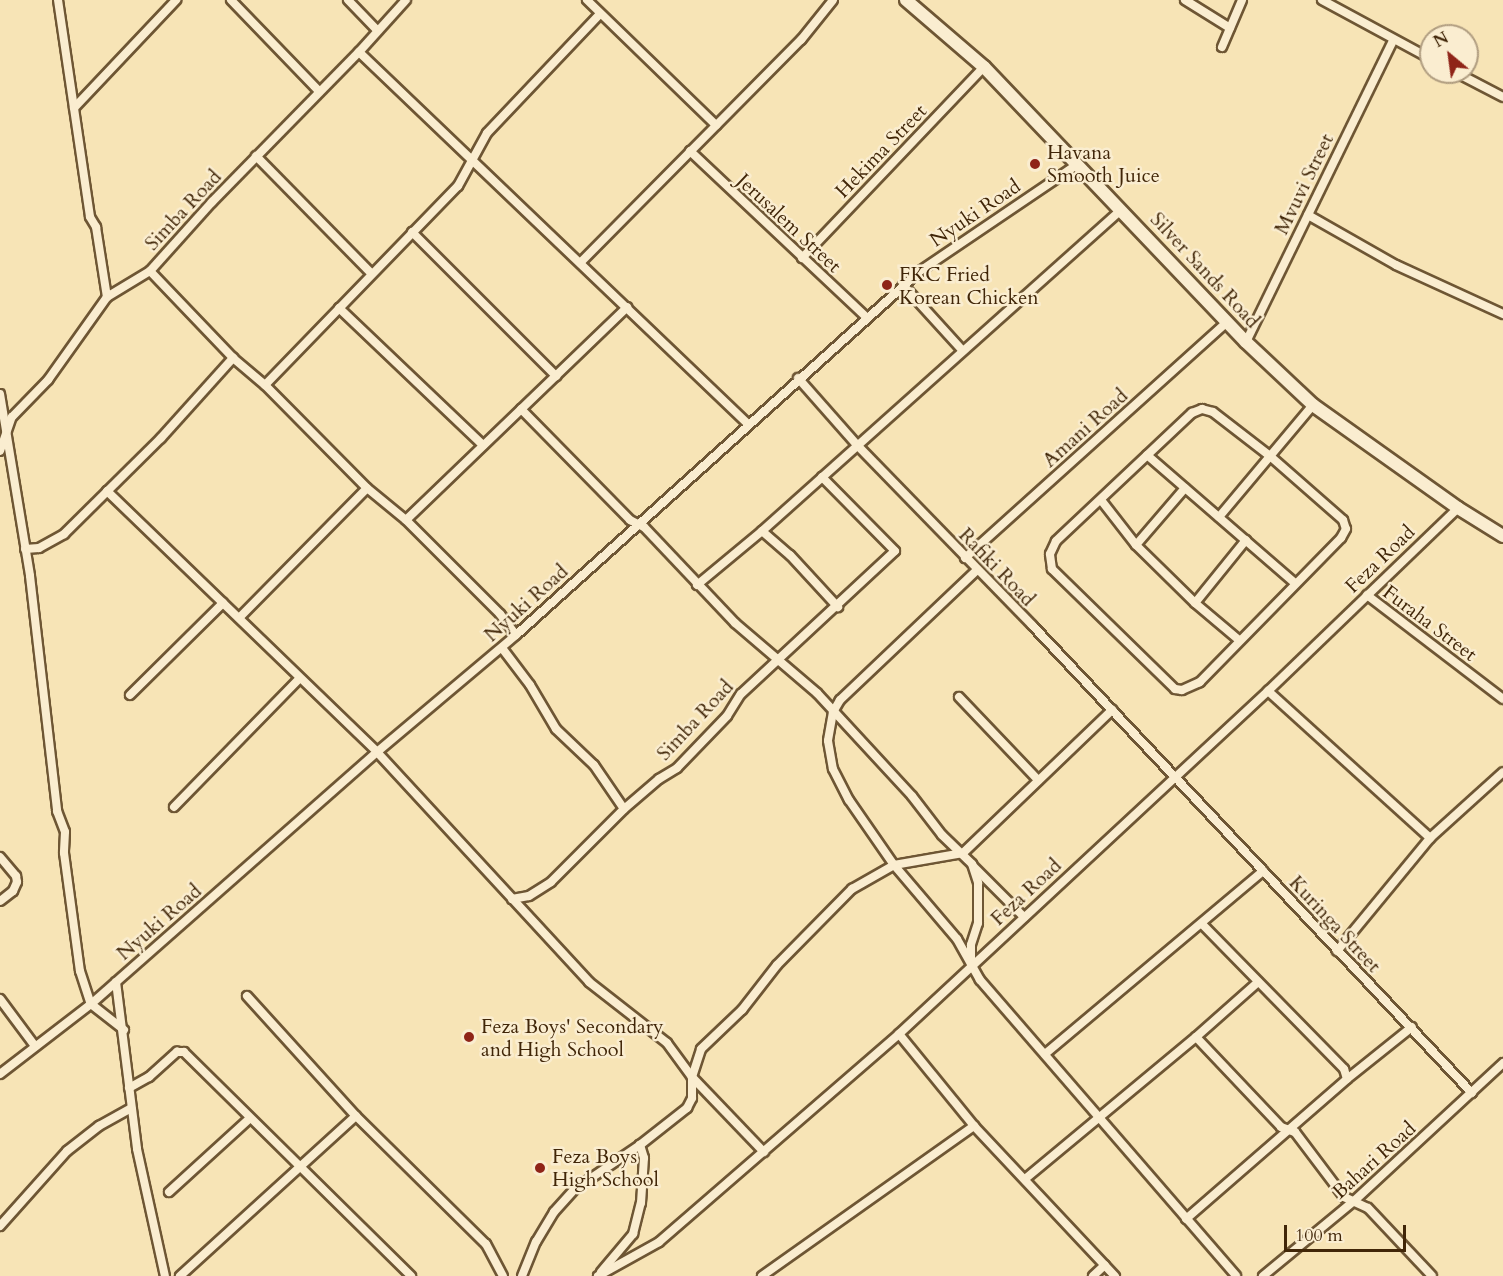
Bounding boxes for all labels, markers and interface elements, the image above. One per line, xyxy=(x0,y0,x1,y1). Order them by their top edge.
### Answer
north arrow xyxy=(1419,24,1479,84)
text: N xyxy=(1430,27,1453,53)
street label: Hekima Street xyxy=(830,99,932,203)
street label: Mvuvi Street xyxy=(1269,130,1339,238)
place label: Havana Smooth Juice xyxy=(1047,140,1160,187)
marker: Havana Smooth Juice xyxy=(1028,157,1042,171)
street label: Simba Road xyxy=(140,165,226,255)
street label: Jerusalem Street xyxy=(732,169,846,277)
street label: Nyuki Road xyxy=(925,174,1025,252)
street label: Silver Sands Road xyxy=(1145,207,1265,333)
place label: FKC Fried Korean Chicken xyxy=(899,262,1039,309)
marker: FKC Fried Korean Chicken xyxy=(880,278,894,292)
street label: Amani Road xyxy=(1038,384,1132,472)
street label: Feza Road xyxy=(1340,520,1420,598)
street label: Rafiki Road xyxy=(954,523,1040,611)
street label: Nyuki Road xyxy=(479,559,573,647)
street label: Furaha Street xyxy=(1378,580,1482,666)
street label: Simba Road xyxy=(652,675,738,765)
street label: Feza Road xyxy=(986,853,1066,931)
street label: Kuringa Street xyxy=(1284,871,1386,977)
street label: Nyuki Road xyxy=(112,879,206,965)
place label: Feza Boys' Secondary and High School xyxy=(481,1014,664,1061)
marker: Feza Boys' Secondary and High School xyxy=(462,1030,476,1044)
street label: Bahari Road xyxy=(1327,1116,1421,1204)
place label: Feza Boys High School xyxy=(552,1144,659,1191)
marker: Feza Boys High School xyxy=(533,1161,547,1175)
scale bar xyxy=(1287,1213,1408,1251)
text: 100 m xyxy=(1295,1223,1343,1248)

